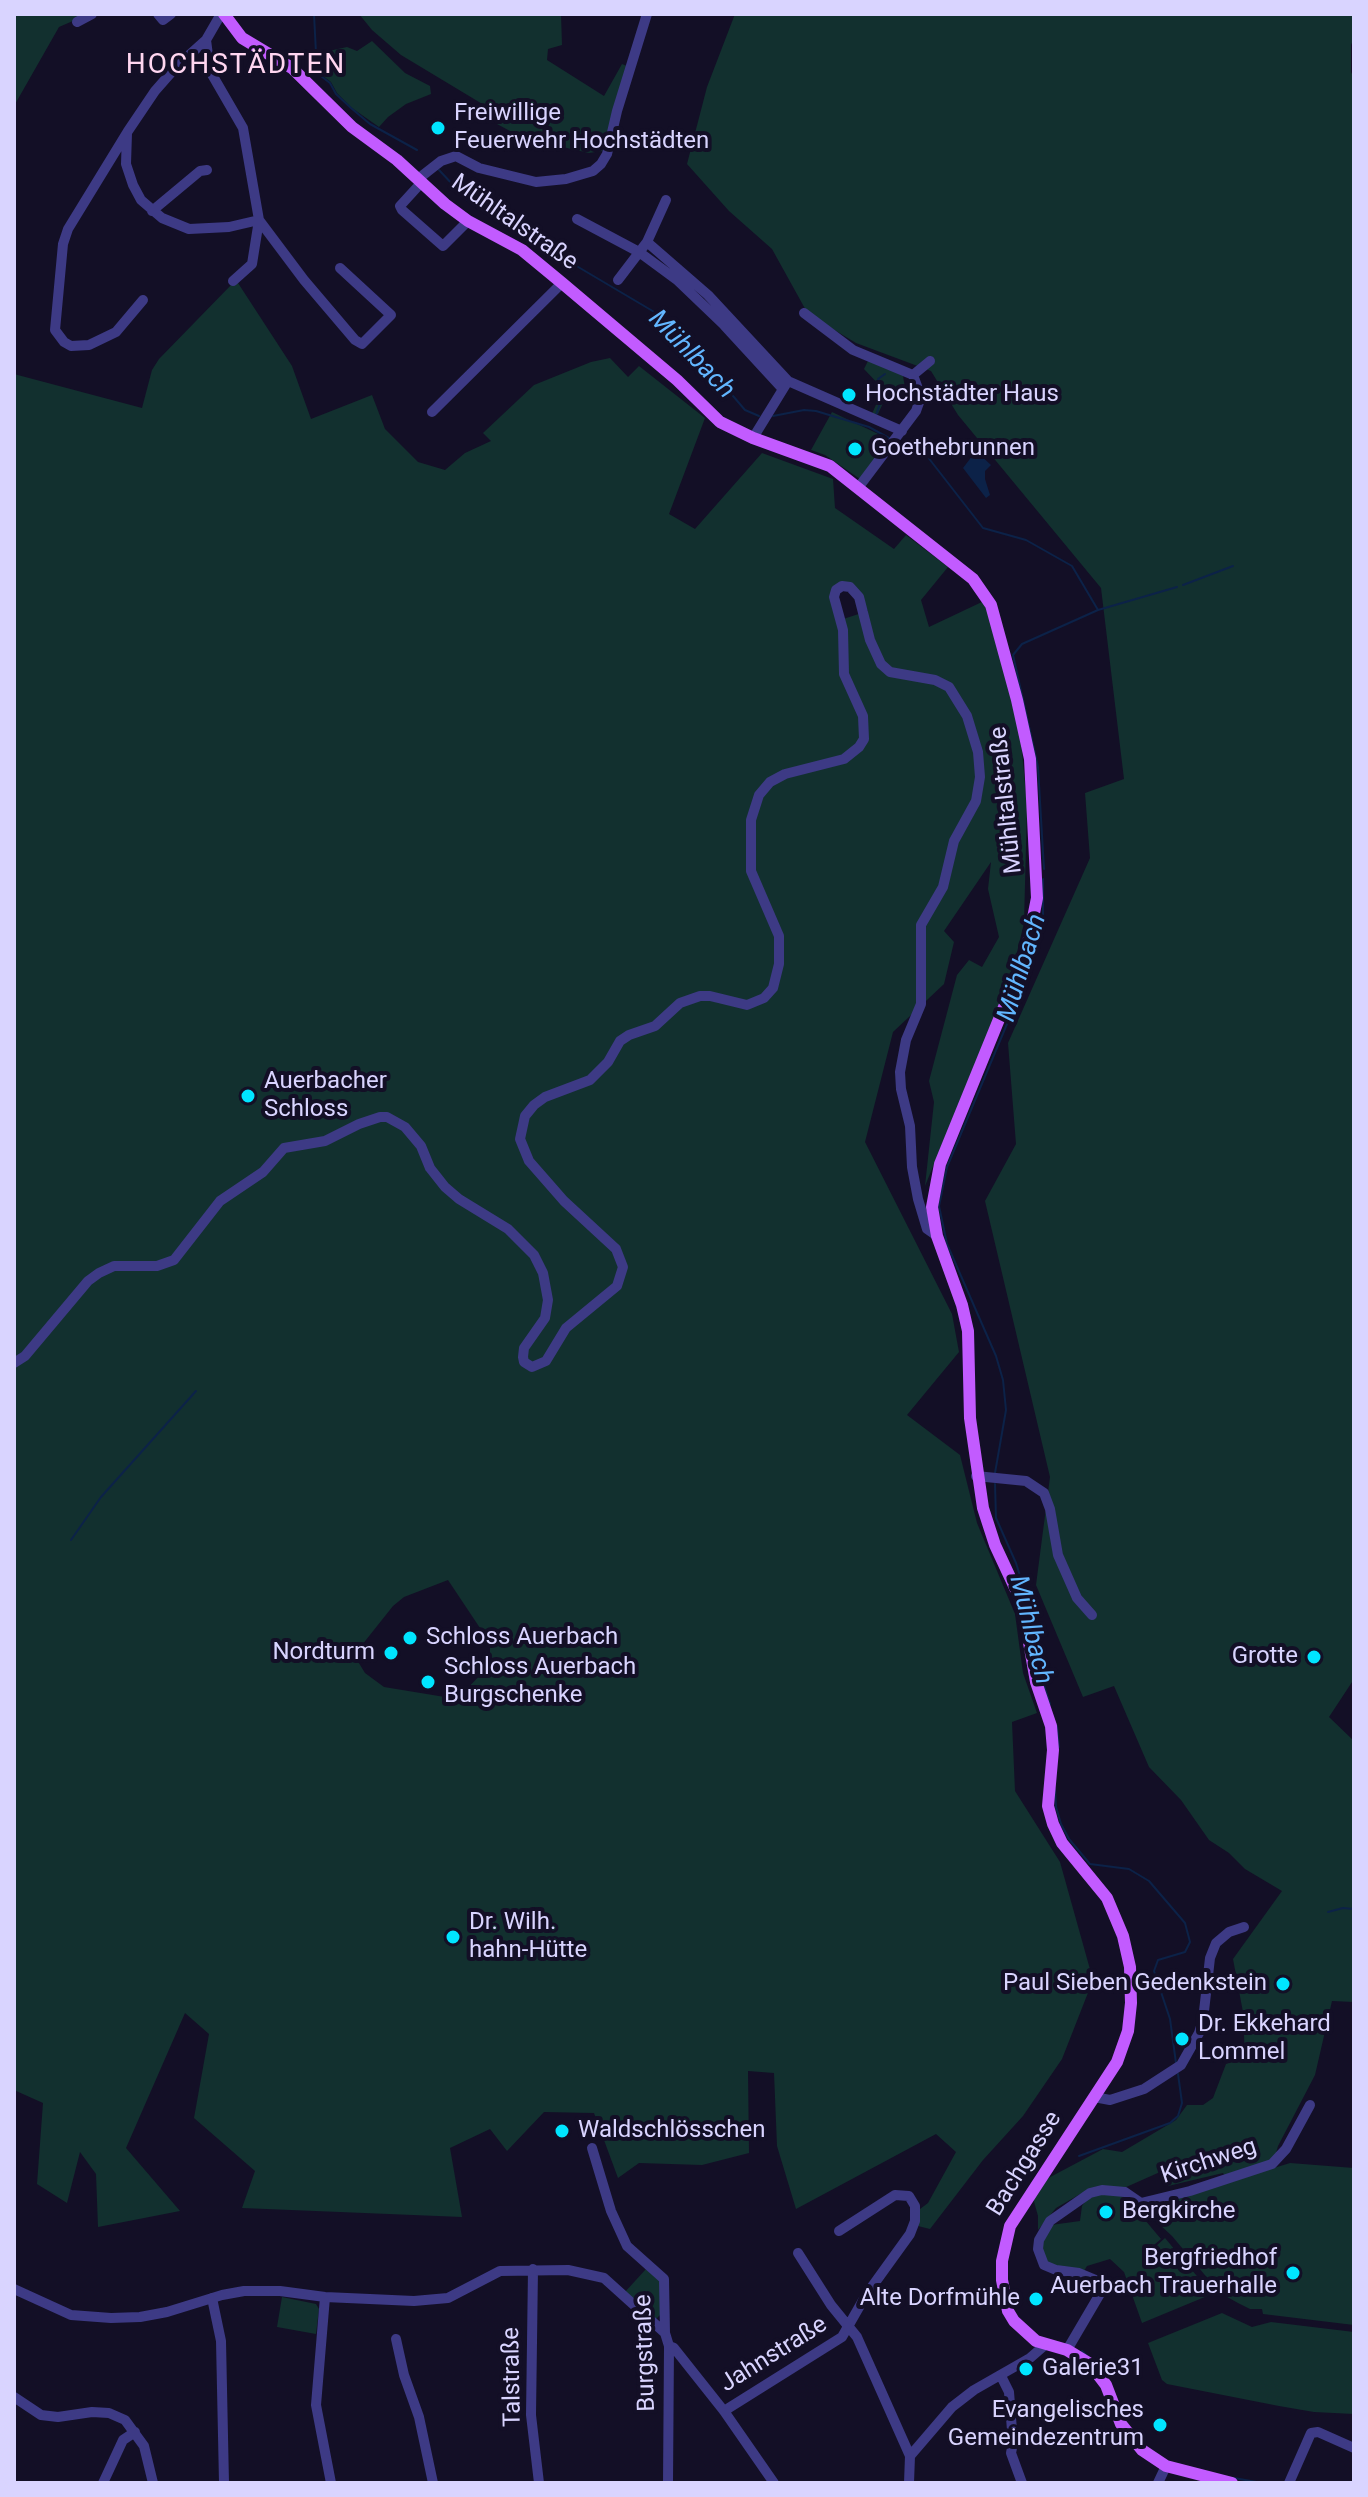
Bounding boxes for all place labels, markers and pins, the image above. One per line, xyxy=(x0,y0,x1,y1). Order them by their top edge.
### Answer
place label: Freiwillige Feuerwehr Hochstädten xyxy=(454,100,709,156)
marker: Freiwillige Feuerwehr Hochstädten xyxy=(429,119,447,137)
place label: Hochstädter Haus xyxy=(865,381,1059,409)
marker: Hochstädter Haus xyxy=(840,386,858,404)
place label: Goethebrunnen xyxy=(871,435,1035,463)
marker: Goethebrunnen xyxy=(846,440,864,458)
place label: Auerbacher Schloss xyxy=(264,1068,387,1124)
marker: Auerbacher Schloss xyxy=(239,1087,257,1105)
place label: Schloss Auerbach xyxy=(426,1624,618,1652)
marker: Schloss Auerbach xyxy=(401,1629,419,1647)
place label: Nordturm xyxy=(272,1639,375,1667)
place label: Grotte xyxy=(1232,1643,1298,1671)
marker: Nordturm xyxy=(382,1644,400,1662)
marker: Grotte xyxy=(1305,1648,1323,1666)
place label: Schloss Auerbach Burgschenke xyxy=(444,1654,636,1710)
marker: Schloss Auerbach Burgschenke xyxy=(419,1673,437,1691)
place label: Dr. Wilh. hahn-Hütte xyxy=(469,1909,587,1965)
marker: Dr. Wilh. hahn-Hütte xyxy=(444,1928,462,1946)
place label: Paul Sieben Gedenkstein xyxy=(1003,1970,1267,1998)
marker: Paul Sieben Gedenkstein xyxy=(1274,1975,1292,1993)
place label: Dr. Ekkehard Lommel xyxy=(1198,2011,1331,2067)
marker: Dr. Ekkehard Lommel xyxy=(1173,2030,1191,2048)
place label: Waldschlösschen xyxy=(578,2117,766,2145)
marker: Waldschlösschen xyxy=(553,2122,571,2140)
place label: Bergkirche xyxy=(1122,2198,1235,2226)
marker: Bergkirche xyxy=(1097,2203,1115,2221)
place label: Bergfriedhof Auerbach Trauerhalle xyxy=(1050,2245,1277,2301)
marker: Bergfriedhof Auerbach Trauerhalle xyxy=(1284,2264,1302,2282)
place label: Alte Dorfmühle xyxy=(860,2285,1020,2313)
marker: Alte Dorfmühle xyxy=(1027,2290,1045,2308)
place label: Galerie31 xyxy=(1042,2355,1144,2383)
marker: Galerie31 xyxy=(1017,2360,1035,2378)
place label: Evangelisches Gemeindezentrum xyxy=(948,2397,1144,2453)
marker: Evangelisches Gemeindezentrum xyxy=(1151,2416,1169,2434)

